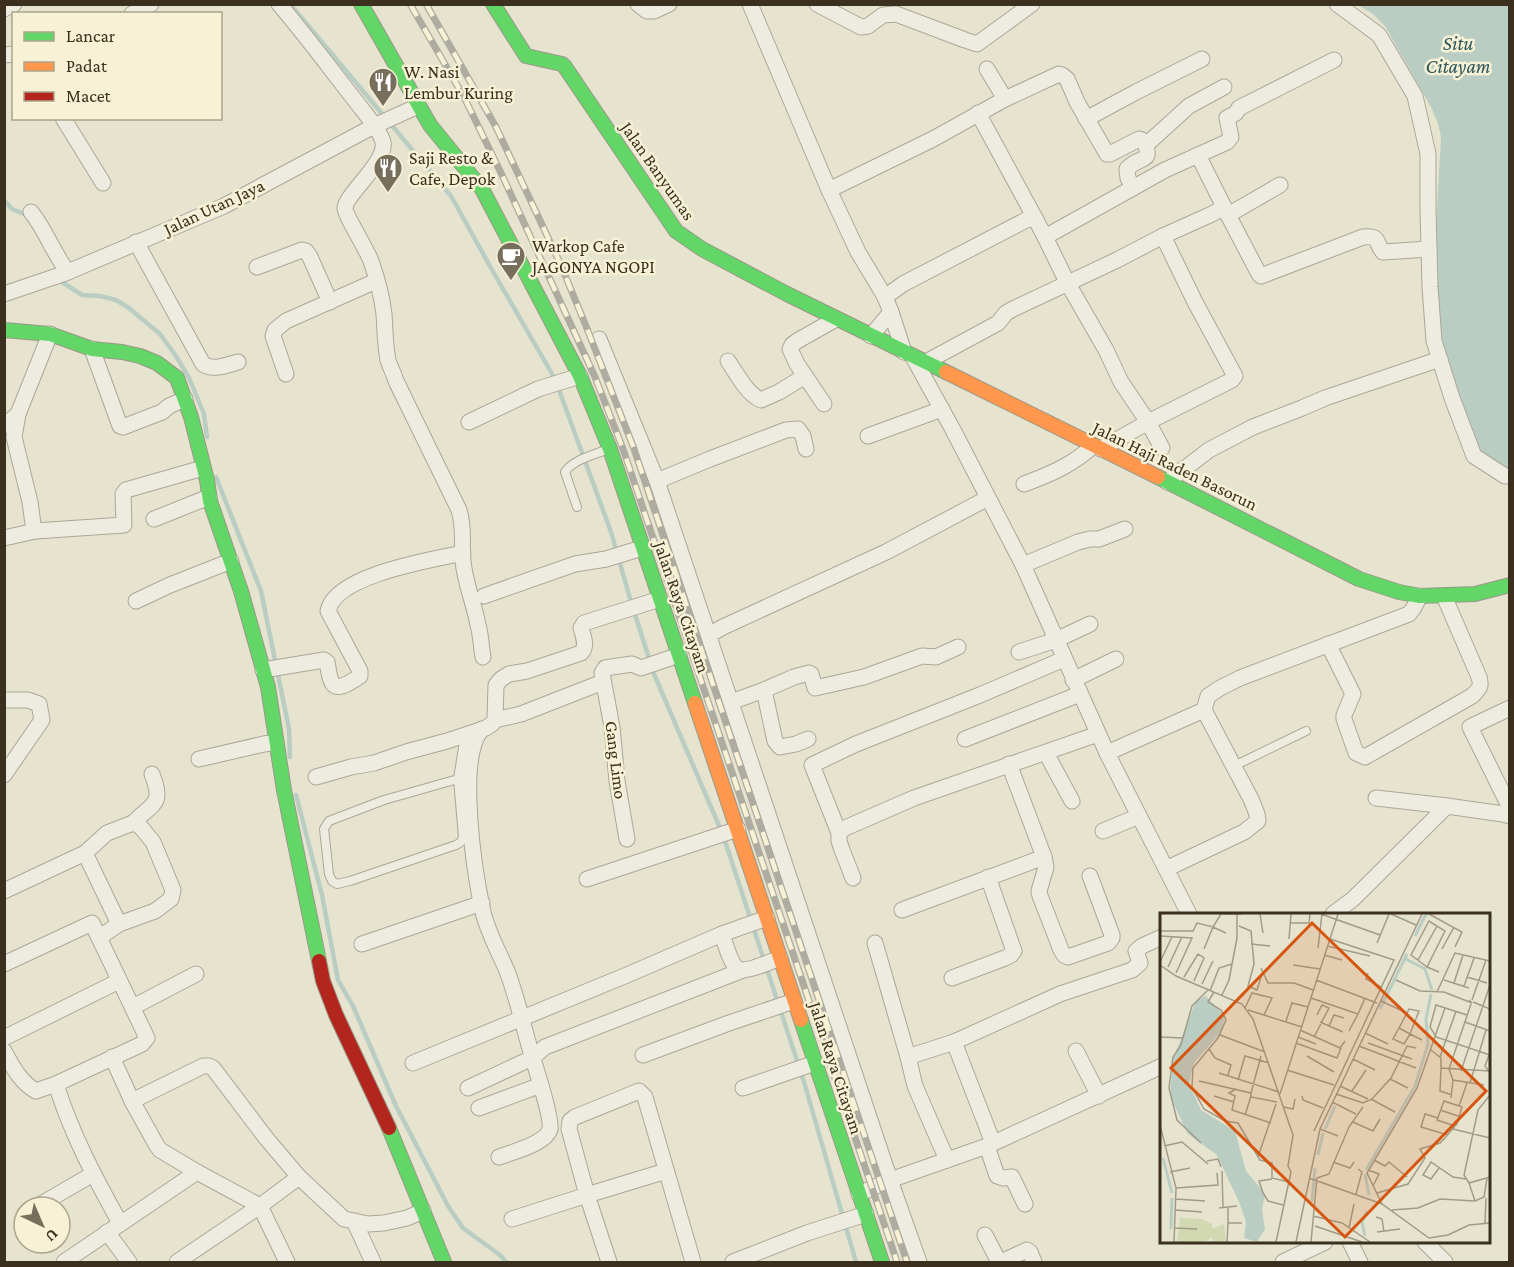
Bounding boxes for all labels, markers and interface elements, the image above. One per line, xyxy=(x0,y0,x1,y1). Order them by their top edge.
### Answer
legend xyxy=(12,12,222,120)
text: Lancar xyxy=(66,26,116,46)
water label: Situ Citayam xyxy=(1426,32,1490,78)
text: Padat xyxy=(66,56,108,76)
place label: W. Nasi Lembur Kuring xyxy=(404,62,513,103)
restaurant icon: W. Nasi Lembur Kuring xyxy=(367,66,399,108)
text: Macet xyxy=(66,86,112,106)
street label: Jalan Banyumas xyxy=(616,116,699,224)
place label: Saji Resto & Cafe, Depok xyxy=(409,148,496,189)
restaurant icon: Saji Resto & Cafe, Depok xyxy=(372,152,404,194)
street label: Jalan Utan Jaya xyxy=(159,175,267,240)
place label: Warkop Cafe JAGONYA NGOPI xyxy=(530,236,655,277)
cafe icon: Warkop Cafe JAGONYA NGOPI xyxy=(495,240,527,282)
street label: Jalan Haji Raden Basorun xyxy=(1087,417,1261,516)
street label: Jalan Raya Citayam xyxy=(649,537,714,676)
street label: Gang Limo xyxy=(601,720,631,800)
inset map xyxy=(1160,913,1490,1243)
street label: Jalan Raya Citayam xyxy=(805,997,867,1137)
north arrow xyxy=(12,1195,72,1255)
text: U xyxy=(42,1226,62,1245)

